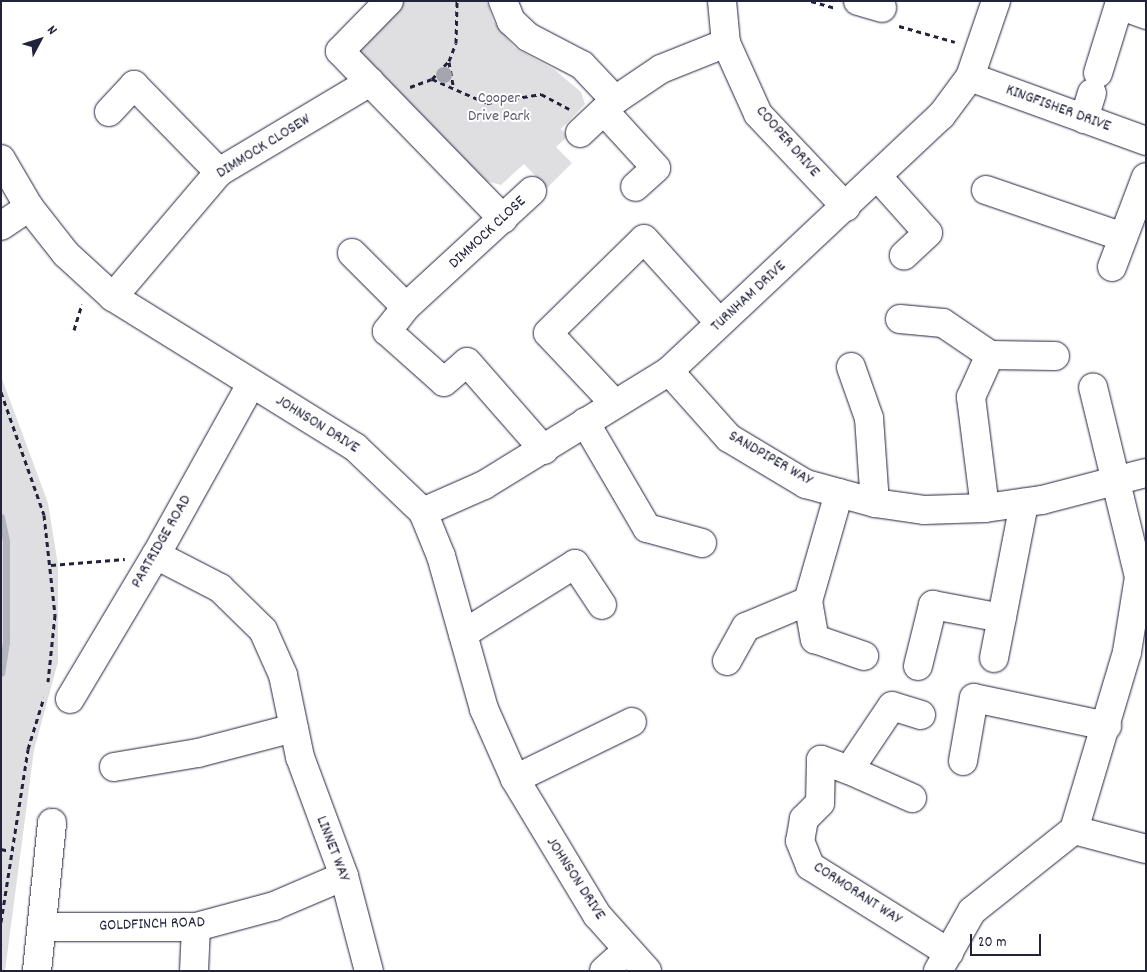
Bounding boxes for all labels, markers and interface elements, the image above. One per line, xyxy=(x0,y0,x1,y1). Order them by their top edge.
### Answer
north arrow xyxy=(15,15,65,65)
text: N xyxy=(42,21,61,39)
street label: KINGFISHER DRIVE xyxy=(1003,81,1113,137)
park label: Cooper Drive Park xyxy=(468,89,530,127)
street label: COOPER DRIVE xyxy=(751,102,823,182)
street label: DIMMOCK CLOSEW xyxy=(213,110,315,184)
street label: DIMMOCK CLOSE xyxy=(446,193,530,273)
street label: TURNHAM DRIVE xyxy=(707,257,791,337)
street label: JOHNSON DRIVE xyxy=(272,392,362,458)
street label: SANDPIPER WAY xyxy=(725,427,815,491)
street label: PARTRIDGE ROAD xyxy=(128,492,196,592)
street label: LINNET WAY xyxy=(311,814,353,884)
street label: JOHNSON DRIVE xyxy=(541,834,609,924)
street label: CORMORANT WAY xyxy=(809,858,905,930)
street label: GOLDFINCH ROAD xyxy=(99,914,205,936)
scale bar xyxy=(972,924,1043,956)
text: 20 m xyxy=(978,932,1006,954)

